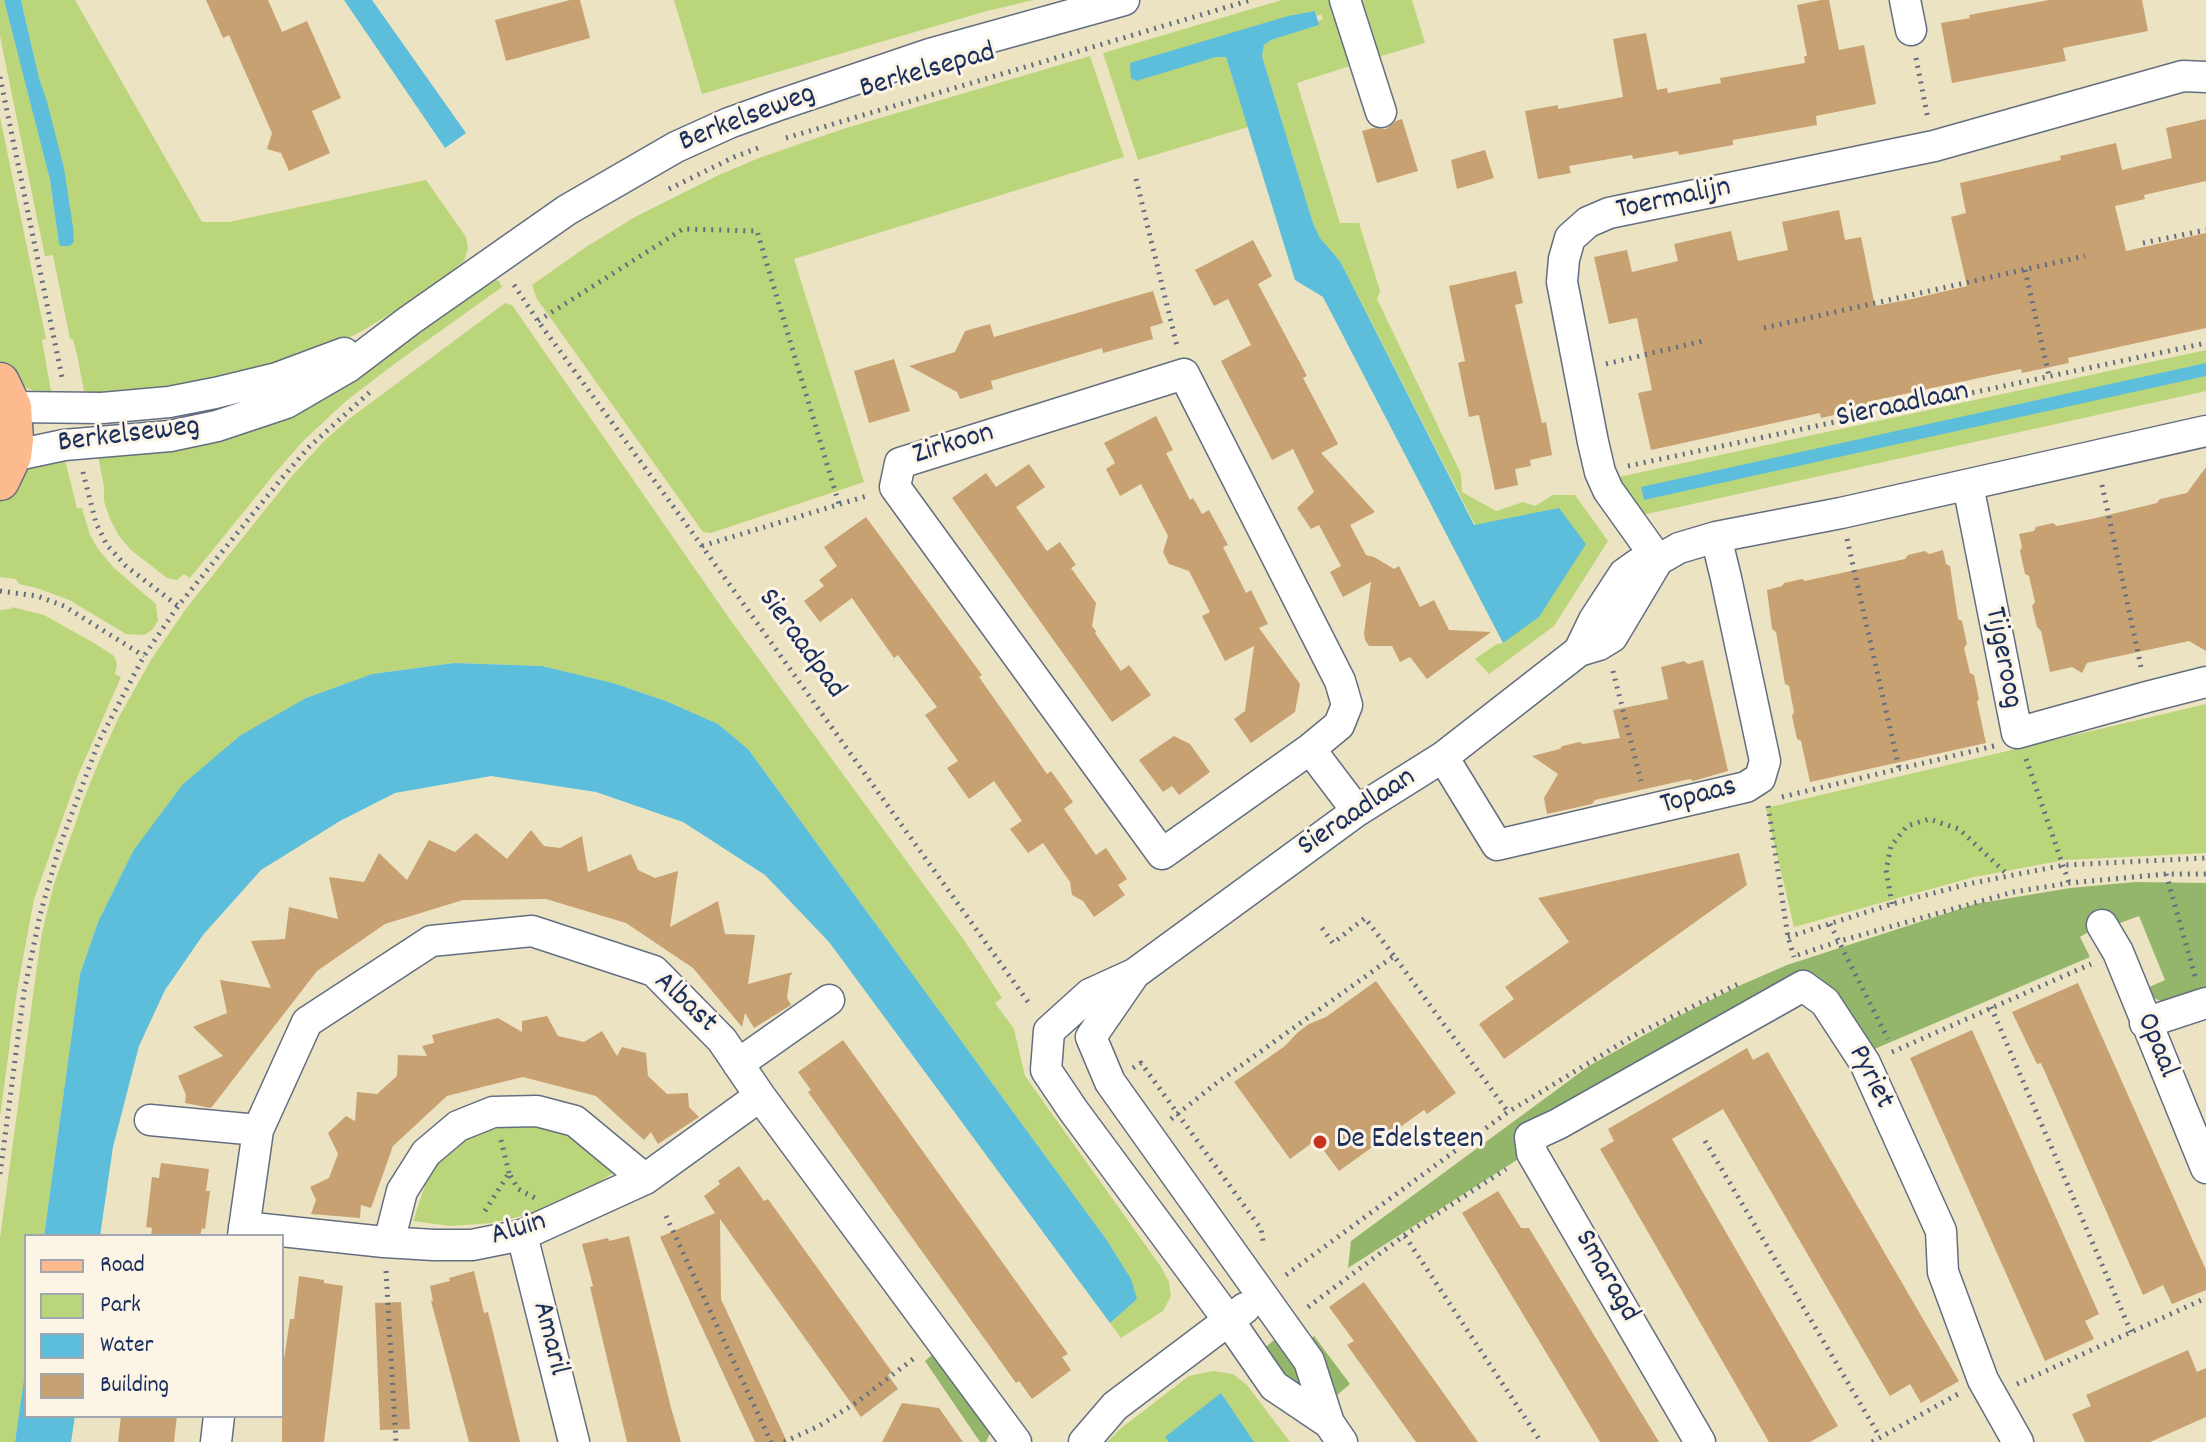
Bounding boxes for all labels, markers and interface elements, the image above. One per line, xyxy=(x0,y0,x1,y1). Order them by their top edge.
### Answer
street label: Berkelsepad xyxy=(856,37,1000,109)
street label: Berkelseweg xyxy=(675,78,821,162)
street label: Toermalijn xyxy=(1614,171,1734,231)
street label: Sieraadlaan xyxy=(1834,375,1972,439)
street label: Berkelseweg xyxy=(56,410,202,464)
street label: Zirkoon xyxy=(909,417,999,475)
street label: Sieraadpad xyxy=(748,583,852,707)
street label: Tijgeroog xyxy=(1974,604,2028,712)
street label: Sieraadlaan xyxy=(1292,761,1424,867)
street label: Topaas xyxy=(1657,771,1741,825)
street label: Albast xyxy=(645,966,723,1042)
street label: Opaal xyxy=(2126,1009,2184,1083)
street label: Pyriet xyxy=(1838,1040,1900,1116)
place label: De Edelsteen xyxy=(1336,1124,1484,1160)
marker: De Edelsteen xyxy=(1311,1133,1329,1151)
street label: Aluin xyxy=(487,1206,551,1256)
street label: Smaragd xyxy=(1564,1225,1646,1329)
legend xyxy=(24,1234,284,1418)
text: Road xyxy=(100,1249,145,1283)
text: Park xyxy=(100,1289,141,1323)
street label: Amaril xyxy=(521,1298,575,1380)
text: Water xyxy=(100,1329,153,1363)
text: Building xyxy=(100,1369,169,1403)

